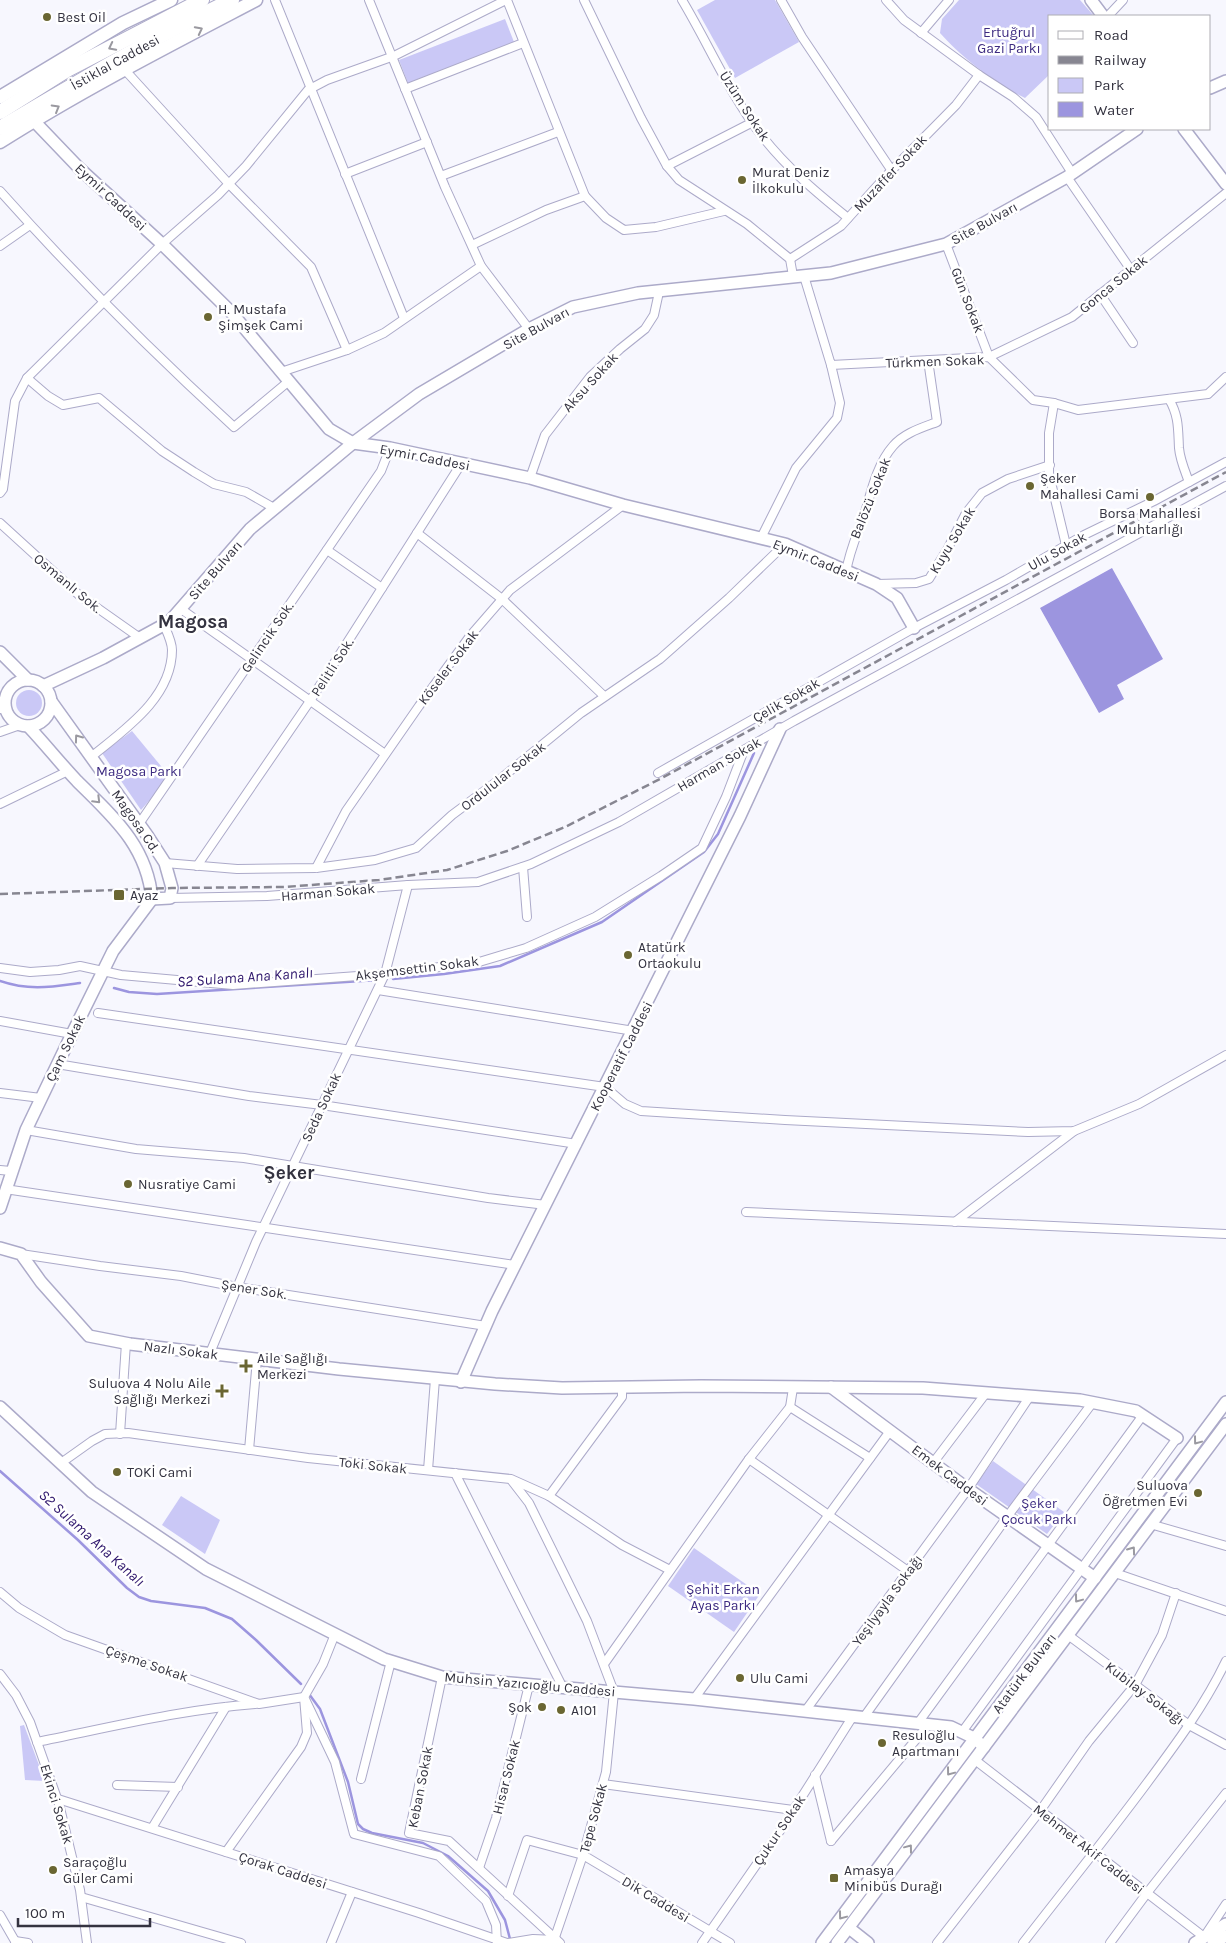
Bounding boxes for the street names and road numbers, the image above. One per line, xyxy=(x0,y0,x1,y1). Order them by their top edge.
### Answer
street label: İstiklal Caddesi xyxy=(68,31,163,94)
street label: Üzüm Sokak xyxy=(716,68,774,145)
street label: Muzaffer Sokak xyxy=(850,131,931,216)
street label: Eymir Caddesi xyxy=(71,160,150,235)
street label: Site Bulvarı xyxy=(948,198,1021,249)
street label: Gonca Sokak xyxy=(1076,252,1151,317)
street label: Gün Sokak xyxy=(947,265,988,335)
street label: Site Bulvarı xyxy=(500,303,573,354)
street label: Aksu Sokak xyxy=(559,349,622,416)
street label: Türkmen Sokak xyxy=(885,351,985,372)
street label: Eymir Caddesi xyxy=(378,440,472,475)
street label: Balözü Sokak xyxy=(846,455,894,541)
street label: Kuyu Sokak xyxy=(926,504,979,577)
street label: Ulu Sokak xyxy=(1025,528,1090,574)
street label: Eymir Caddesi xyxy=(770,535,861,586)
street label: Site Bulvarı xyxy=(185,537,246,604)
street label: Osmanlı Sok. xyxy=(30,550,106,617)
street label: Gelincik Sok. xyxy=(237,598,298,676)
street label: Köseler Sokak xyxy=(415,626,482,708)
street label: Pelitli Sok. xyxy=(307,634,358,700)
street label: Çelik Sokak xyxy=(750,674,823,726)
street label: Harman Sokak xyxy=(674,733,764,795)
street label: Ordulular Sokak xyxy=(458,738,549,815)
street label: Magosa Cd. xyxy=(108,787,164,856)
street label: Harman Sokak xyxy=(280,880,376,905)
street label: Akşemsettin Sokak xyxy=(354,952,480,985)
street label: Kooperatif Caddesi xyxy=(586,998,657,1114)
street label: Çam Sokak xyxy=(42,1012,89,1084)
street label: Seda Sokak xyxy=(298,1070,345,1145)
street label: Şener Sok. xyxy=(220,1276,288,1303)
street label: Nazlı Sokak xyxy=(143,1337,219,1364)
street label: Emek Caddesi xyxy=(908,1441,991,1510)
street label: Toki Sokak xyxy=(338,1453,408,1478)
street label: Yeşilyayla Sokağı xyxy=(849,1551,926,1649)
street label: Atatürk Bulvarı xyxy=(989,1630,1060,1717)
street label: Çeşme Sokak xyxy=(103,1641,191,1686)
street label: Kubilay Sokağı xyxy=(1102,1658,1188,1729)
street label: Muhsin Yazıcıoğlu Caddesi xyxy=(444,1669,616,1700)
street label: Hisar Sokak xyxy=(489,1738,524,1816)
street label: Keban Sokak xyxy=(404,1745,437,1829)
street label: Ekinci Sokak xyxy=(36,1762,77,1846)
street label: Tepe Sokak xyxy=(576,1781,611,1855)
street label: Çukur Sokak xyxy=(750,1792,809,1869)
street label: Mehmet Akif Caddesi xyxy=(1030,1801,1148,1898)
street label: Çorak Caddesi xyxy=(237,1848,329,1893)
street label: Dik Caddesi xyxy=(619,1873,693,1926)

